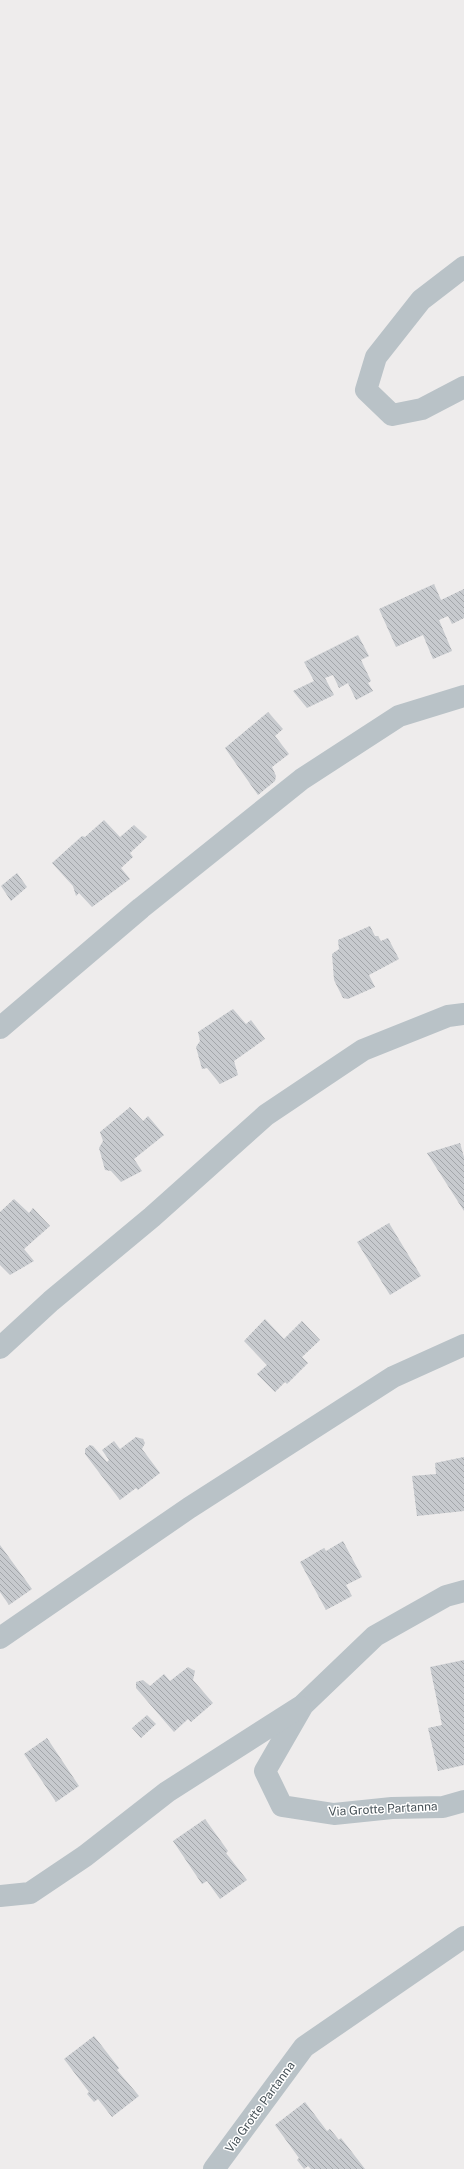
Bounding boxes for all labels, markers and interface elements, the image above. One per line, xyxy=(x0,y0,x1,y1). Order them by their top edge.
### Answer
street label: Via Grotte Partanna xyxy=(328,1799,438,1819)
street label: Via Grotte Partanna xyxy=(222,2059,298,2155)

